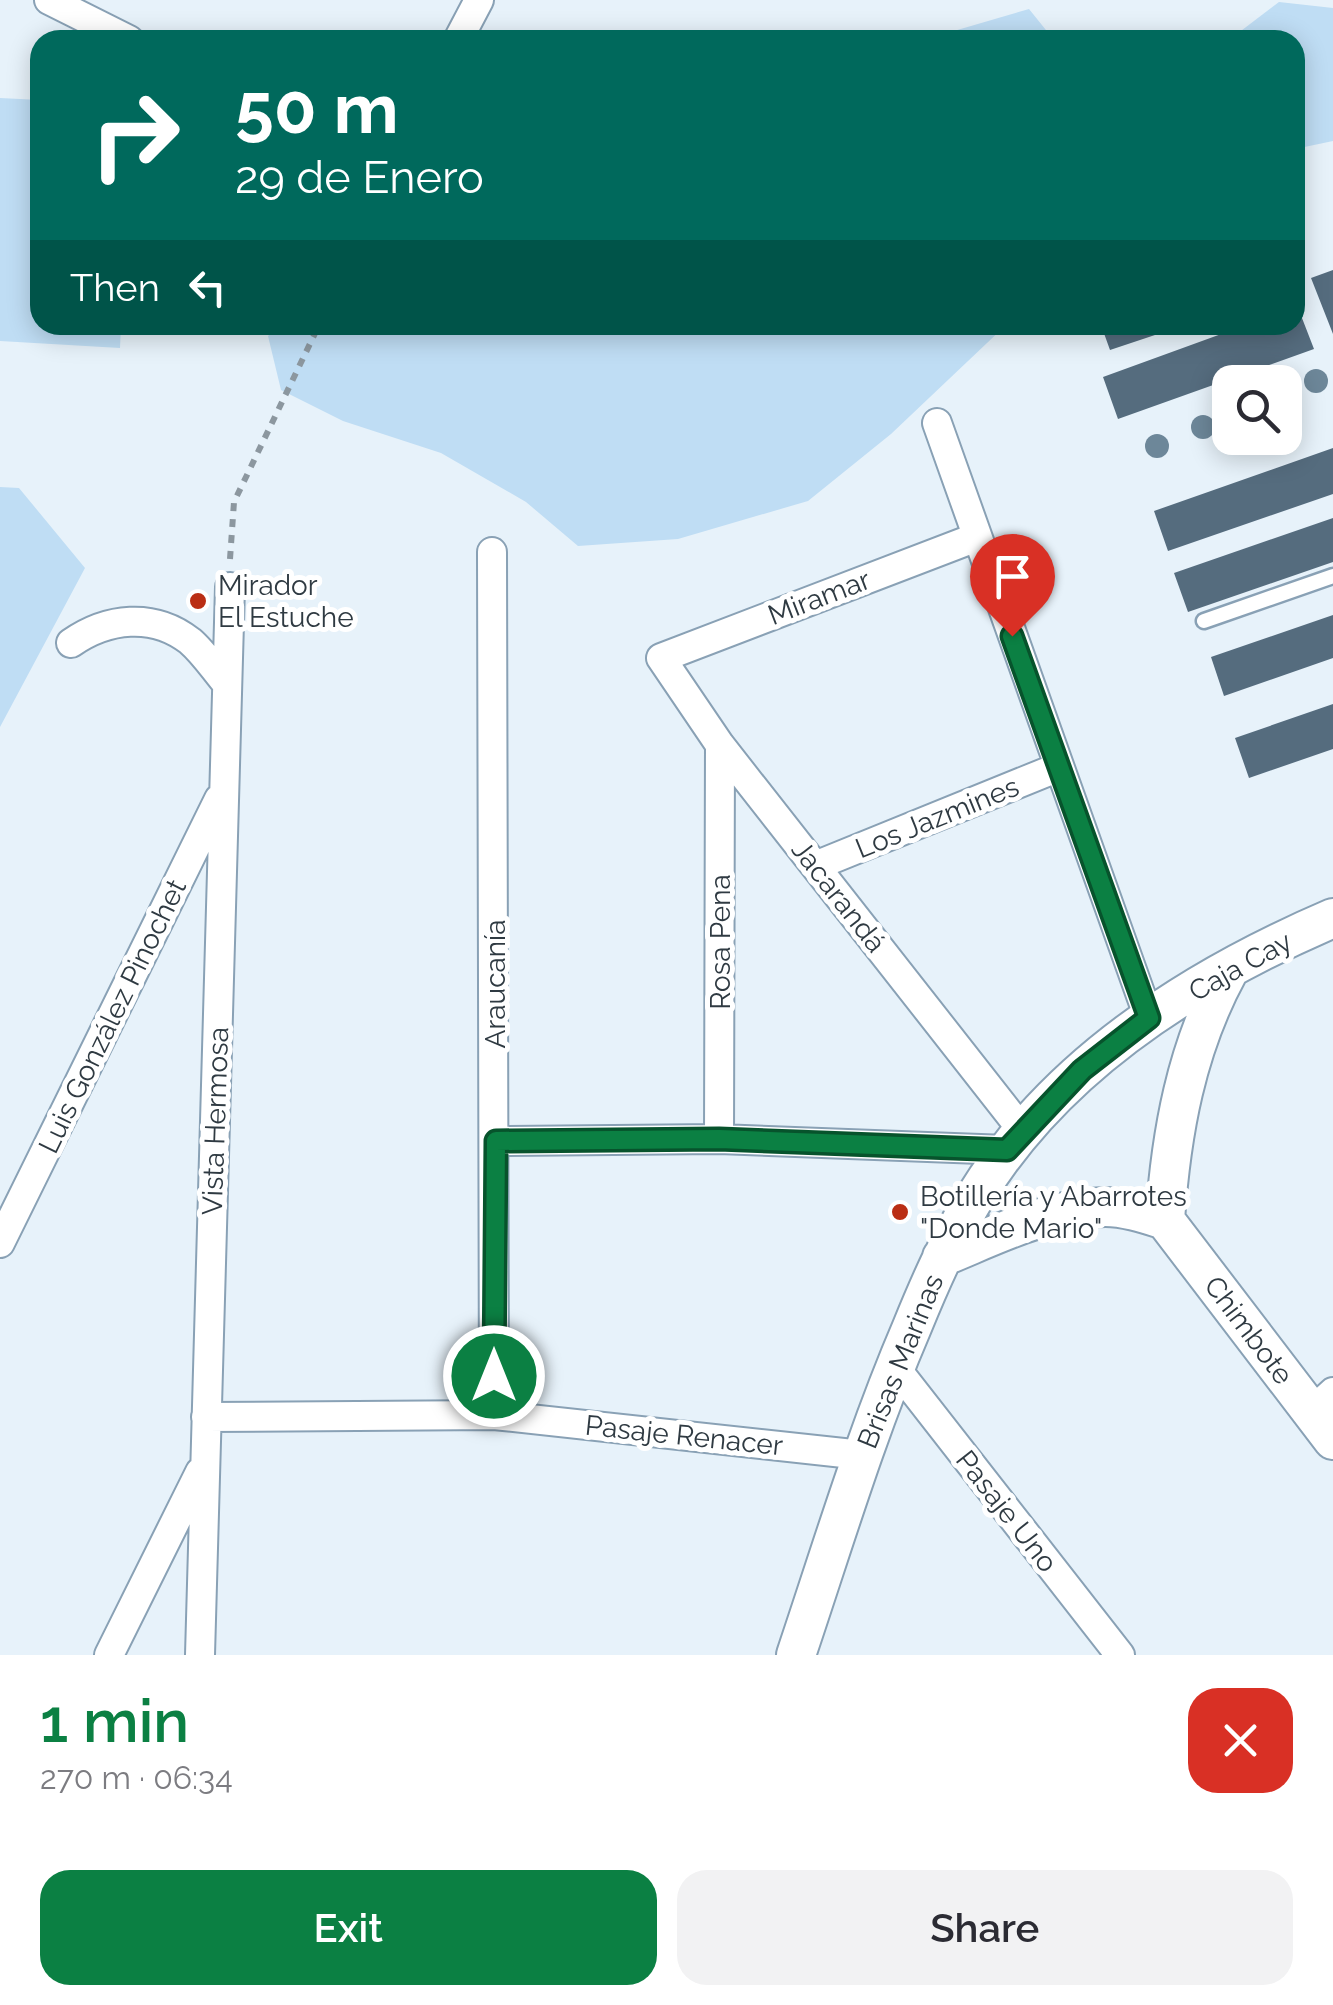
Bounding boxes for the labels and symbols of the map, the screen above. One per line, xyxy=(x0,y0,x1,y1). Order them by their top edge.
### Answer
pin xyxy=(970,534,1055,637)
street label: Miramar xyxy=(764,563,875,632)
place label: Mirador El Estuche xyxy=(218,569,354,634)
marker: Mirador El Estuche xyxy=(187,590,209,612)
street label: Los Jazmines xyxy=(851,770,1024,865)
street label: Jacarandá xyxy=(785,834,893,959)
street label: Luis González Pinochet xyxy=(32,873,193,1158)
street label: Rosa Pena xyxy=(704,874,737,1010)
street label: Araucanía xyxy=(479,920,512,1048)
street label: Caja Cay xyxy=(1183,925,1297,1008)
street label: Vista Hermosa xyxy=(196,1026,235,1216)
place label: Botillería y Abarrotes "Donde Mario" xyxy=(920,1180,1187,1245)
marker: Botillería y Abarrotes "Donde Mario" xyxy=(889,1201,911,1223)
street label: Brisas Marinas xyxy=(851,1269,950,1453)
street label: Chimbote xyxy=(1197,1270,1300,1391)
position arrow xyxy=(442,1324,546,1428)
street label: Pasaje Renacer xyxy=(584,1409,785,1462)
street label: Pasaje Uno xyxy=(949,1444,1064,1579)

